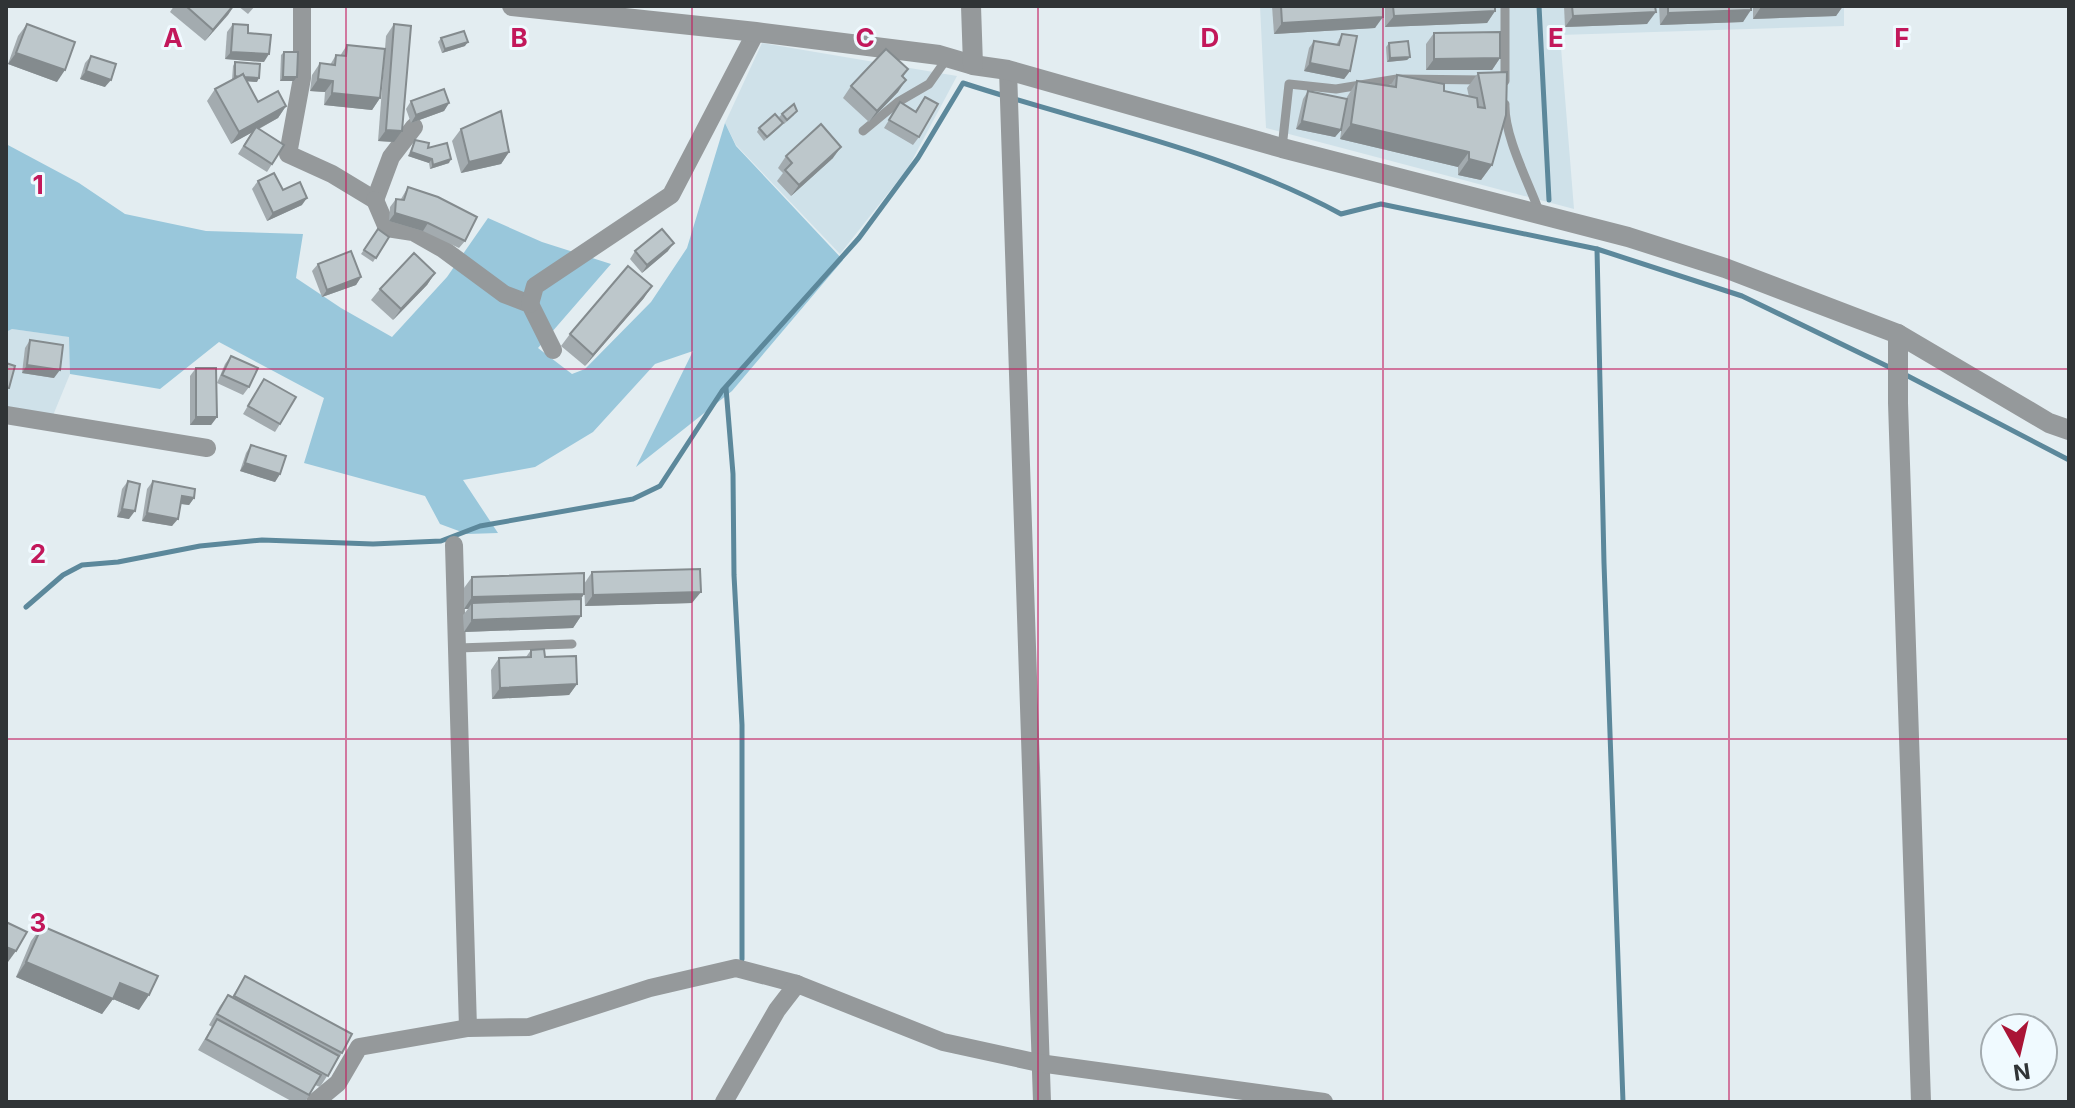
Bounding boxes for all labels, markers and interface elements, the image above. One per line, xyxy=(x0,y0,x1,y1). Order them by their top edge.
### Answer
text: A xyxy=(163,22,183,53)
text: B xyxy=(510,22,528,53)
text: C xyxy=(855,22,875,53)
text: D xyxy=(1201,22,1219,53)
text: E xyxy=(1548,22,1564,53)
text: F xyxy=(1894,22,1910,53)
text: 1 xyxy=(32,169,44,200)
text: 2 xyxy=(30,538,46,569)
text: 3 xyxy=(30,907,46,938)
north arrow xyxy=(1979,1012,2059,1092)
text: N xyxy=(2012,1058,2032,1086)

